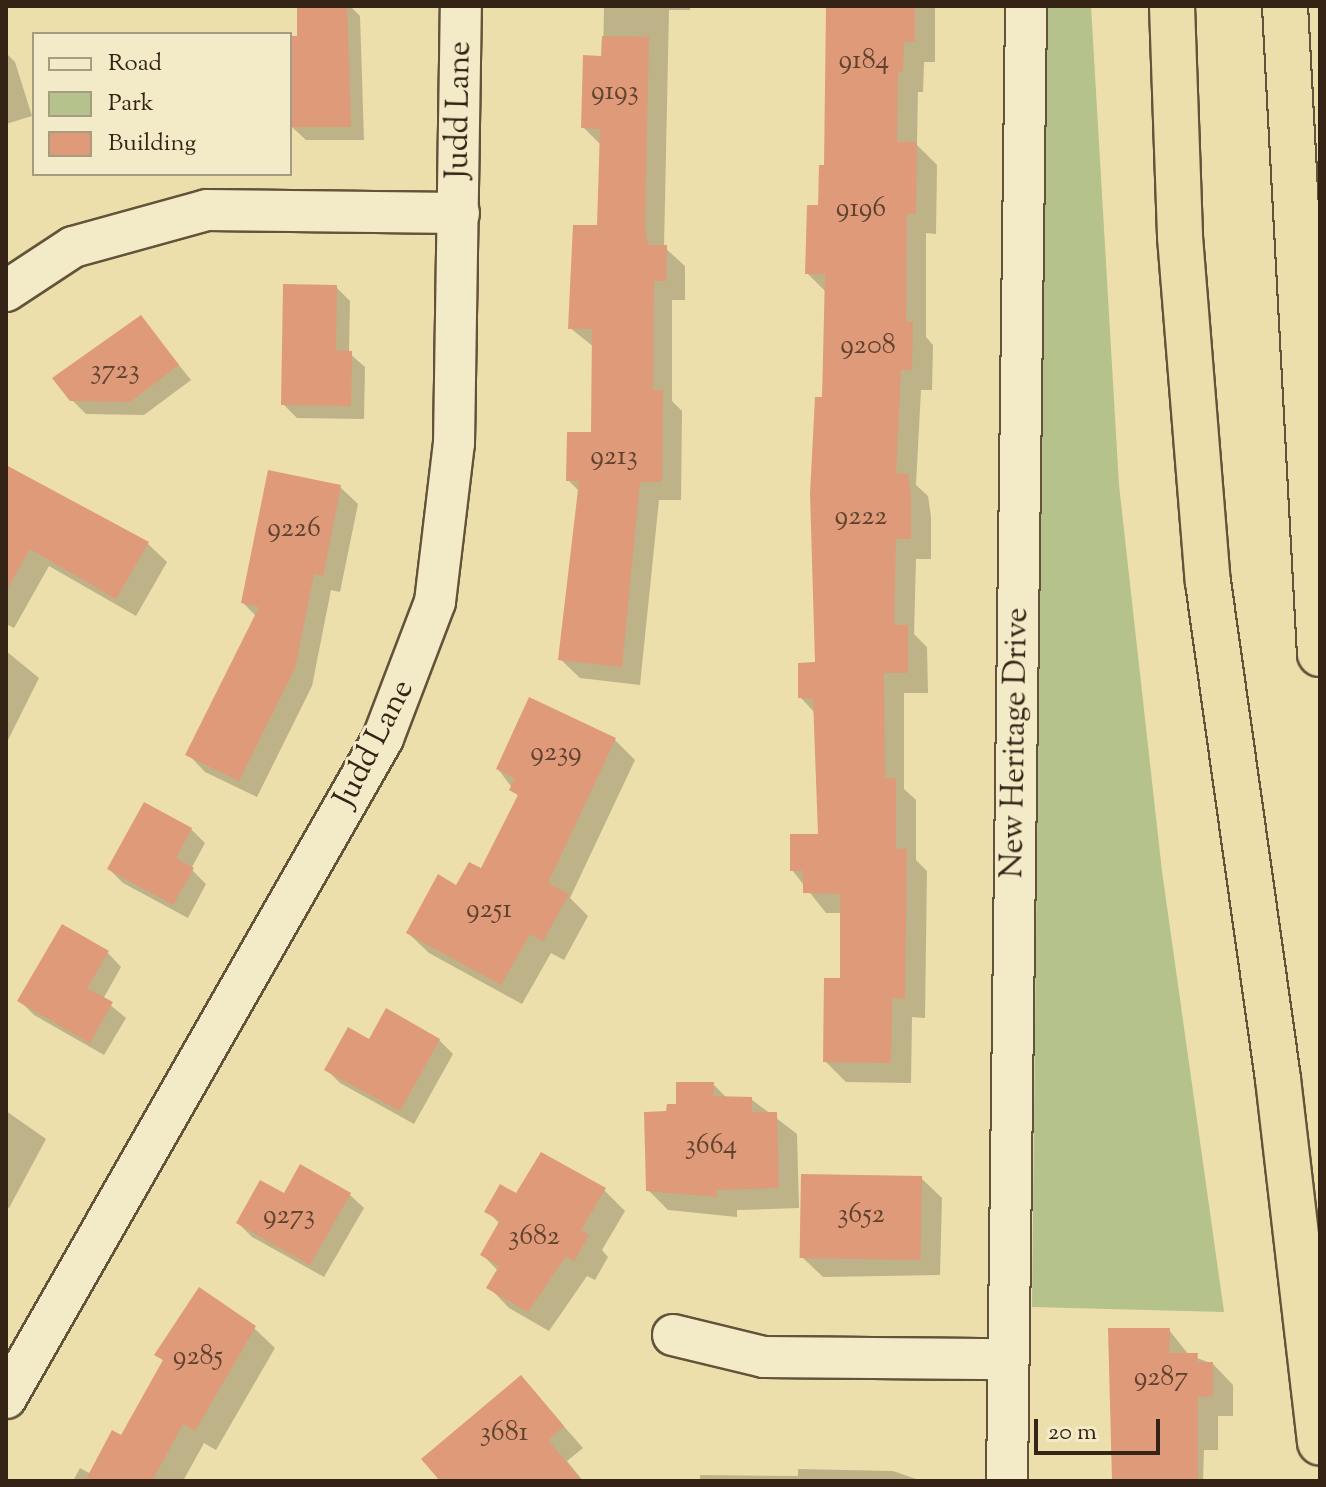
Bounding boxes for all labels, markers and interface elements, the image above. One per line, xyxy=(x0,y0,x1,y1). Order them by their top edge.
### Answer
legend xyxy=(32,32,292,176)
street label: Judd Lane xyxy=(440,41,480,179)
house number: 9184 xyxy=(839,44,889,78)
text: Road xyxy=(108,47,162,81)
house number: 9193 xyxy=(591,75,639,109)
text: Park xyxy=(108,87,154,121)
text: Building xyxy=(108,127,196,161)
house number: 9196 xyxy=(836,192,886,226)
house number: 9208 xyxy=(840,329,896,363)
house number: 3723 xyxy=(90,354,140,388)
house number: 9213 xyxy=(590,440,638,474)
house number: 9222 xyxy=(835,500,887,534)
house number: 9226 xyxy=(267,512,321,546)
street label: New Heritage Drive xyxy=(994,607,1038,879)
street label: Judd Lane xyxy=(327,674,423,814)
house number: 9239 xyxy=(530,736,582,770)
house number: 9251 xyxy=(466,893,512,927)
house number: 3664 xyxy=(685,1129,737,1163)
house number: 3652 xyxy=(837,1198,885,1232)
house number: 9273 xyxy=(263,1199,315,1233)
house number: 3682 xyxy=(508,1220,560,1254)
house number: 9285 xyxy=(173,1340,223,1374)
house number: 9287 xyxy=(1134,1361,1188,1395)
scale bar xyxy=(1038,1403,1164,1453)
house number: 3681 xyxy=(480,1416,528,1450)
text: 20 m xyxy=(1048,1416,1097,1450)

